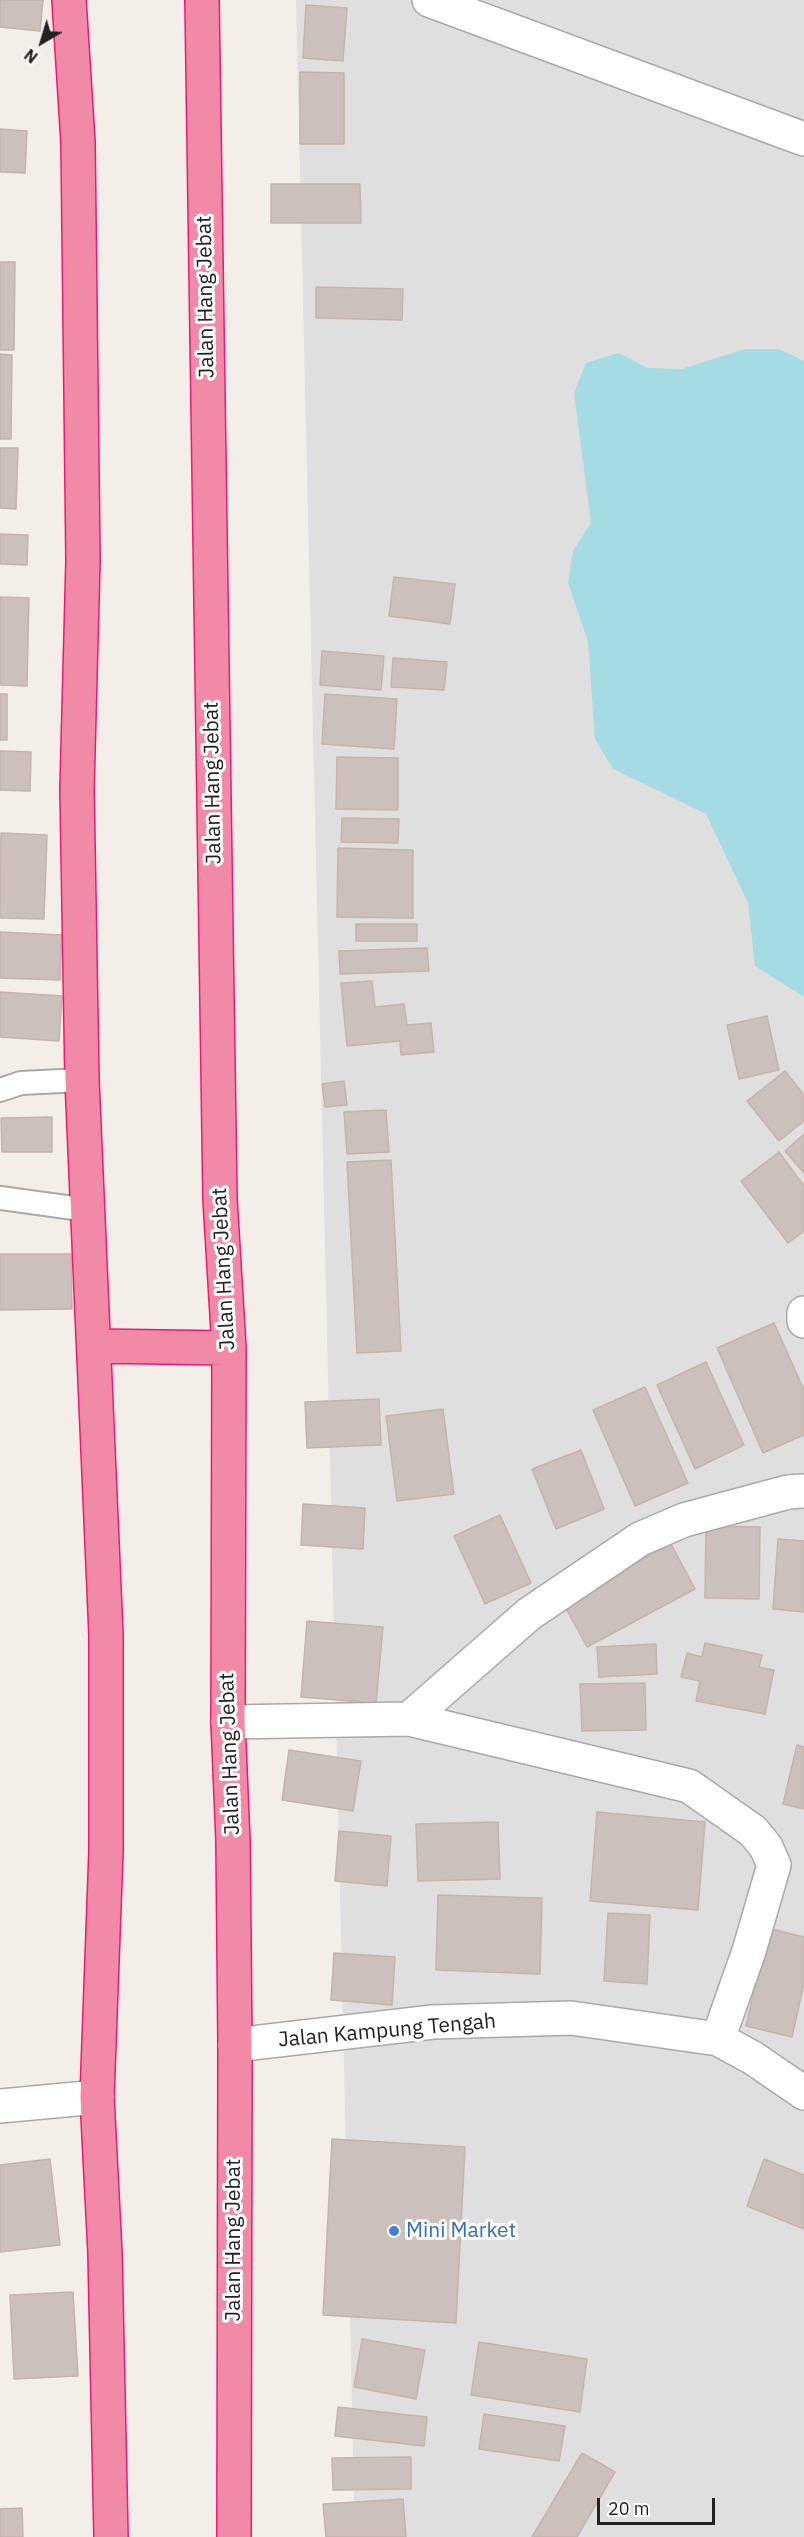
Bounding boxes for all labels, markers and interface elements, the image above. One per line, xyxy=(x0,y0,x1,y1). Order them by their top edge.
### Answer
north arrow xyxy=(12,12,72,72)
text: N xyxy=(20,45,42,68)
street label: Jalan Hang Jebat xyxy=(192,215,220,379)
street label: Jalan Hang Jebat xyxy=(199,701,227,865)
street label: Jalan Hang Jebat xyxy=(207,1187,241,1351)
street label: Jalan Hang Jebat xyxy=(215,1672,245,1836)
street label: Jalan Kampung Tengah xyxy=(277,2009,497,2053)
street label: Jalan Hang Jebat xyxy=(221,2159,247,2321)
place label: Mini Market xyxy=(406,2218,516,2244)
marker: Mini Market xyxy=(387,2224,401,2238)
scale bar xyxy=(600,2486,718,2524)
text: 20 m xyxy=(608,2497,650,2520)

